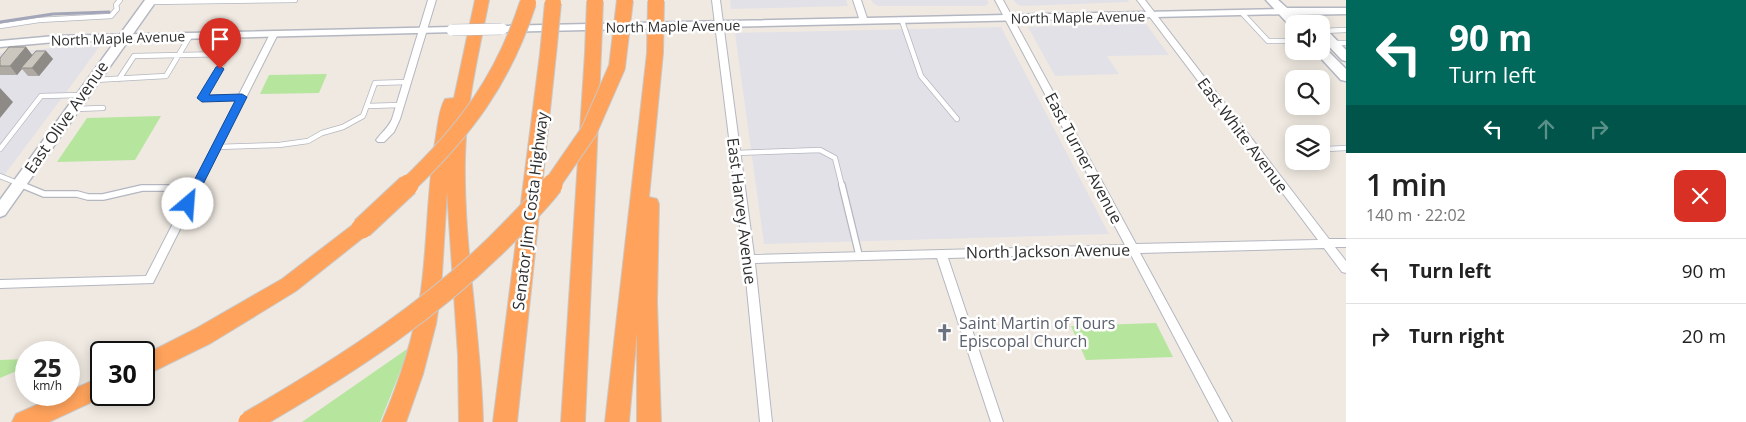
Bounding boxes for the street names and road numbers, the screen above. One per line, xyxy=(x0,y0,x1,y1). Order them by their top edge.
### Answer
street label: North Maple Avenue xyxy=(1011,6,1146,28)
street label: North Maple Avenue xyxy=(606,15,741,37)
street label: North Maple Avenue xyxy=(50,26,186,50)
street label: East Olive Avenue xyxy=(19,56,113,178)
street label: East White Avenue xyxy=(1193,73,1293,197)
street label: East Turner Avenue xyxy=(1040,89,1128,227)
street label: Senator Jim Costa Highway xyxy=(507,110,553,311)
street label: East Harvey Avenue xyxy=(722,137,762,285)
street label: North Jackson Avenue xyxy=(966,239,1130,263)

